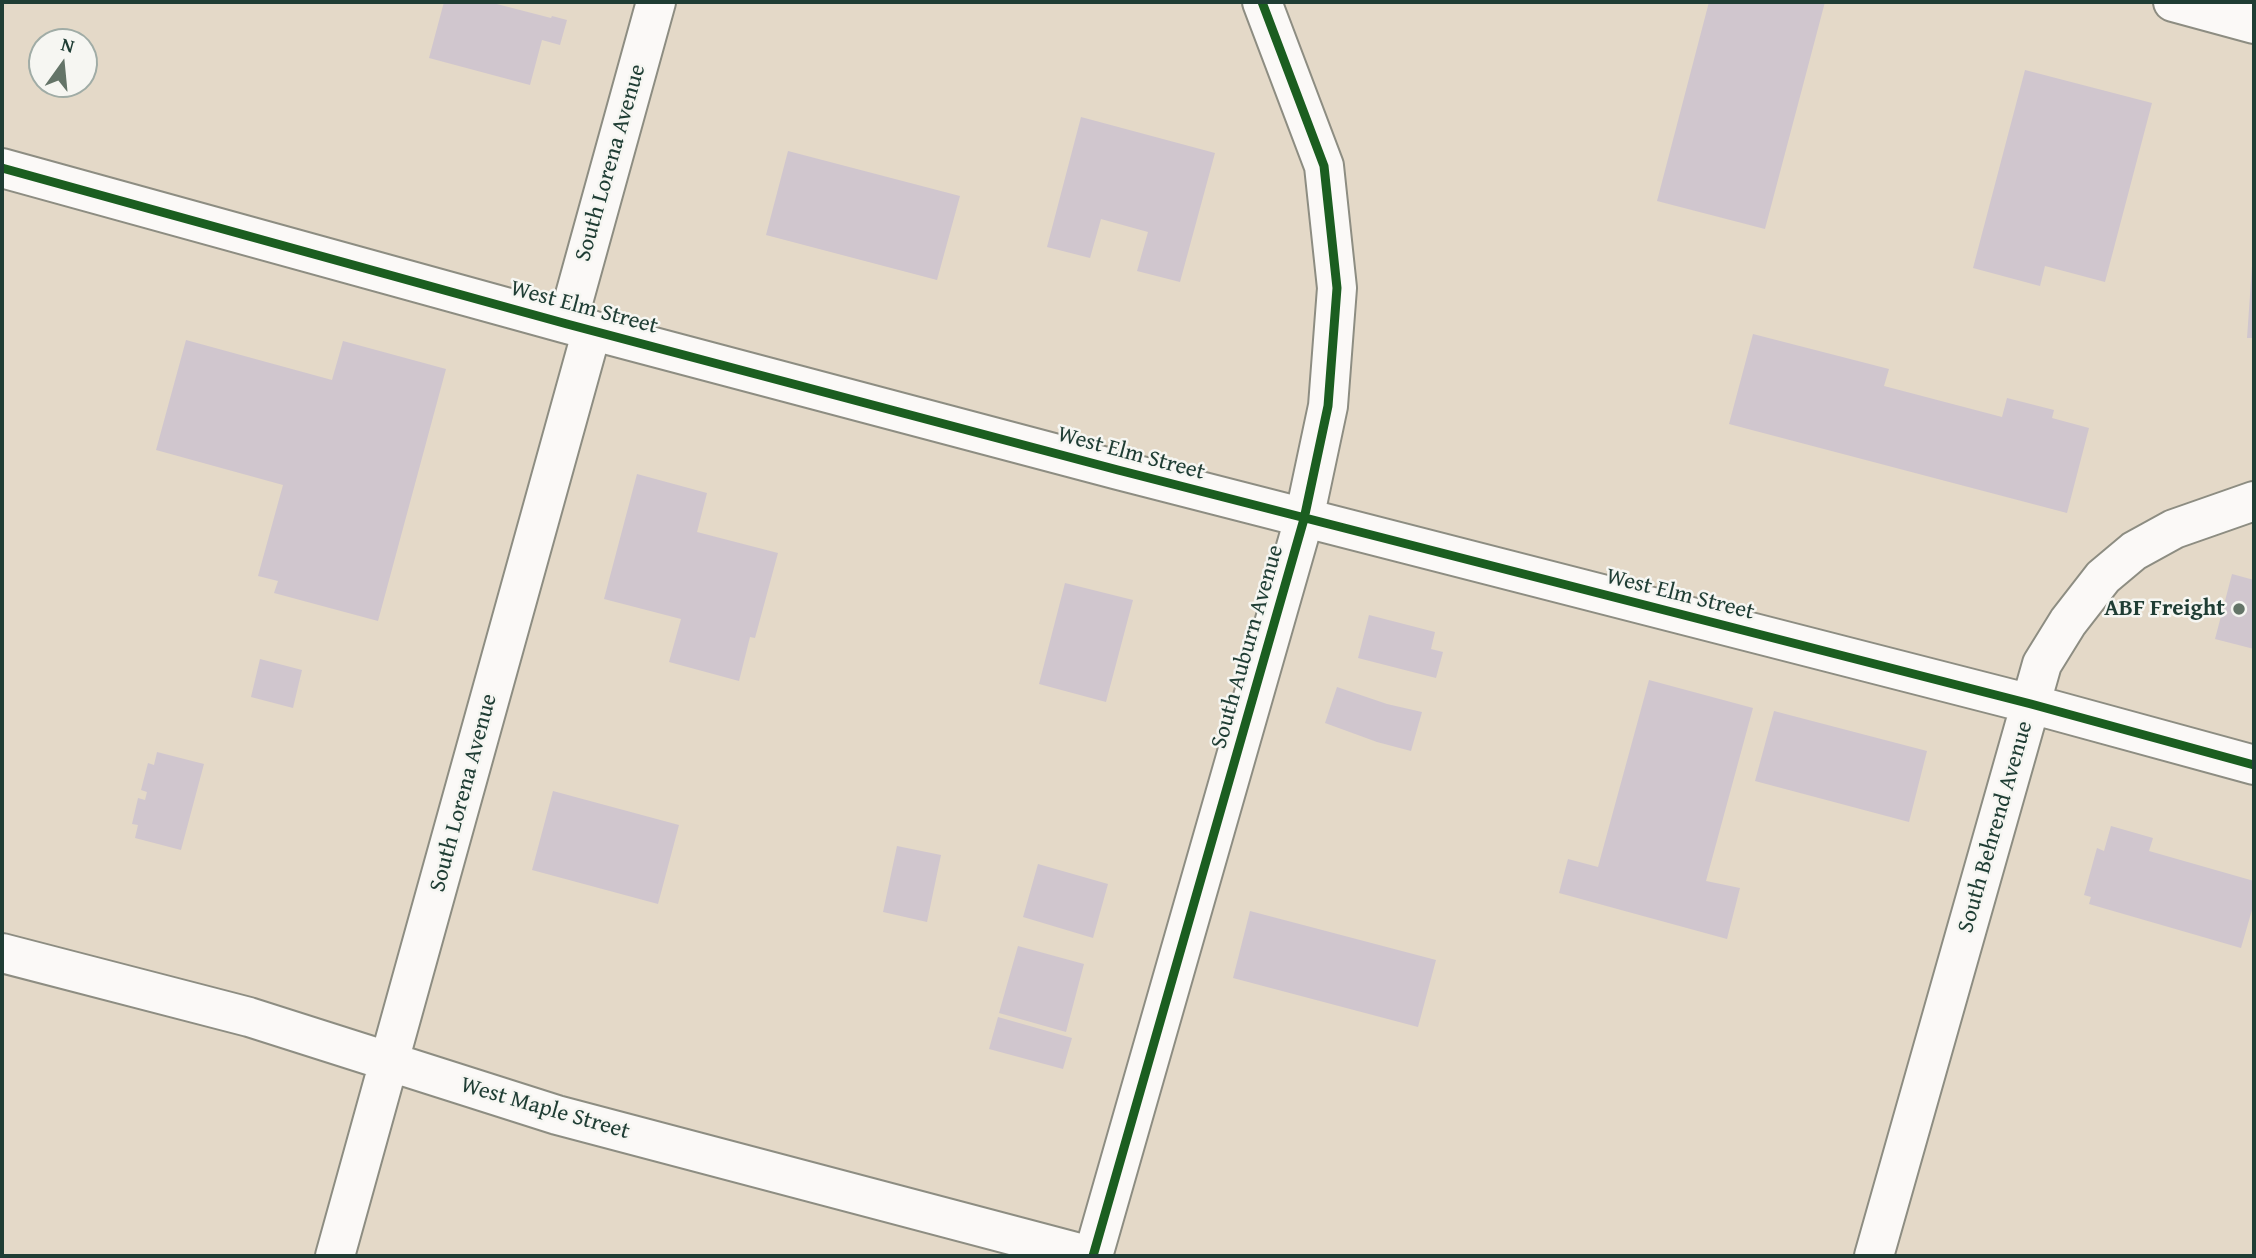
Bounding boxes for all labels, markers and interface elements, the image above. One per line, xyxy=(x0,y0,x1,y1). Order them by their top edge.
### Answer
north arrow xyxy=(28,28,98,98)
text: N xyxy=(58,29,78,60)
street label: South Lorena Avenue xyxy=(570,61,652,265)
street label: West Elm Street xyxy=(507,275,661,341)
street label: West Elm Street xyxy=(1054,421,1208,487)
street label: South Auburn Avenue xyxy=(1206,542,1290,752)
street label: West Elm Street xyxy=(1603,563,1757,627)
place label: ABF Freight xyxy=(2104,595,2225,623)
marker: ABF Freight xyxy=(2231,601,2247,617)
street label: South Lorena Avenue xyxy=(424,691,504,895)
street label: South Behrend Avenue xyxy=(1953,718,2039,936)
street label: West Maple Street xyxy=(457,1072,633,1146)

